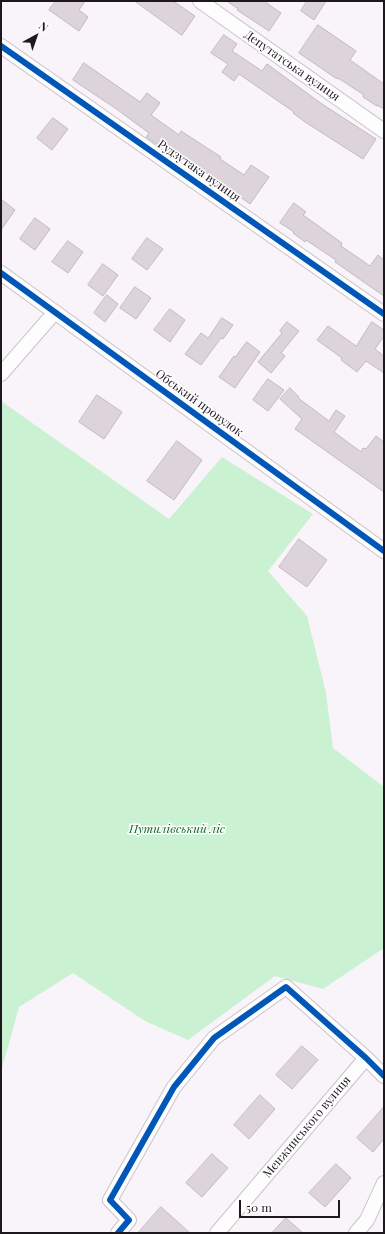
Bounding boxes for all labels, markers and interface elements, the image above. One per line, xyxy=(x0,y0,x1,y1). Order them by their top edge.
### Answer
north arrow xyxy=(16,16,56,56)
text: N xyxy=(36,18,52,35)
street label: Депутатська вулиця xyxy=(241,28,343,104)
street label: Рудзутака вулиця xyxy=(155,137,243,205)
street label: Обський провулок xyxy=(152,366,246,440)
park label: Путилівський ліс xyxy=(129,822,225,836)
street label: Менжинського вулиця xyxy=(260,1073,354,1181)
scale bar xyxy=(241,1192,342,1218)
text: 50 m xyxy=(246,1199,272,1215)

